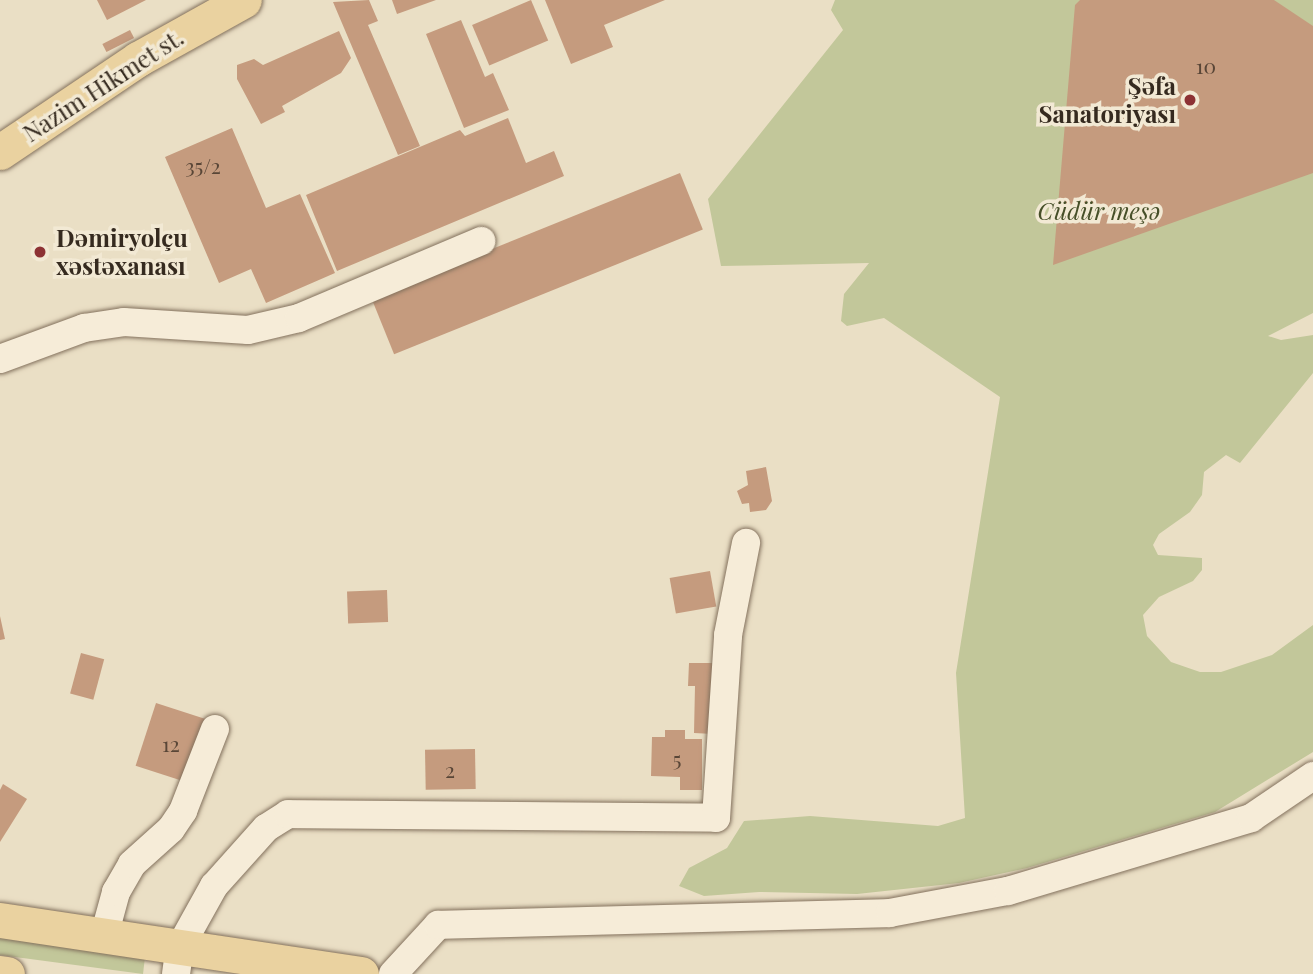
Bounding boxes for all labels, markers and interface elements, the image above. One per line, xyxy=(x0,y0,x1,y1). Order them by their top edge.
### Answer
street label: Nazim Hikmet st. xyxy=(17,22,189,148)
house number: 10 xyxy=(1196,52,1216,78)
place label: Şəfa Sanatoriyası xyxy=(1039,72,1176,128)
marker: Şəfa Sanatoriyası xyxy=(1182,92,1198,108)
house number: 35/2 xyxy=(185,152,221,178)
park label: Cüdür meşə xyxy=(1038,197,1160,225)
place label: Dəmiryolçu xəstəxanası xyxy=(56,224,188,280)
marker: Dəmiryolçu xəstəxanası xyxy=(30,242,50,262)
house number: 12 xyxy=(162,730,180,756)
house number: 5 xyxy=(673,745,681,771)
house number: 2 xyxy=(445,756,455,782)

